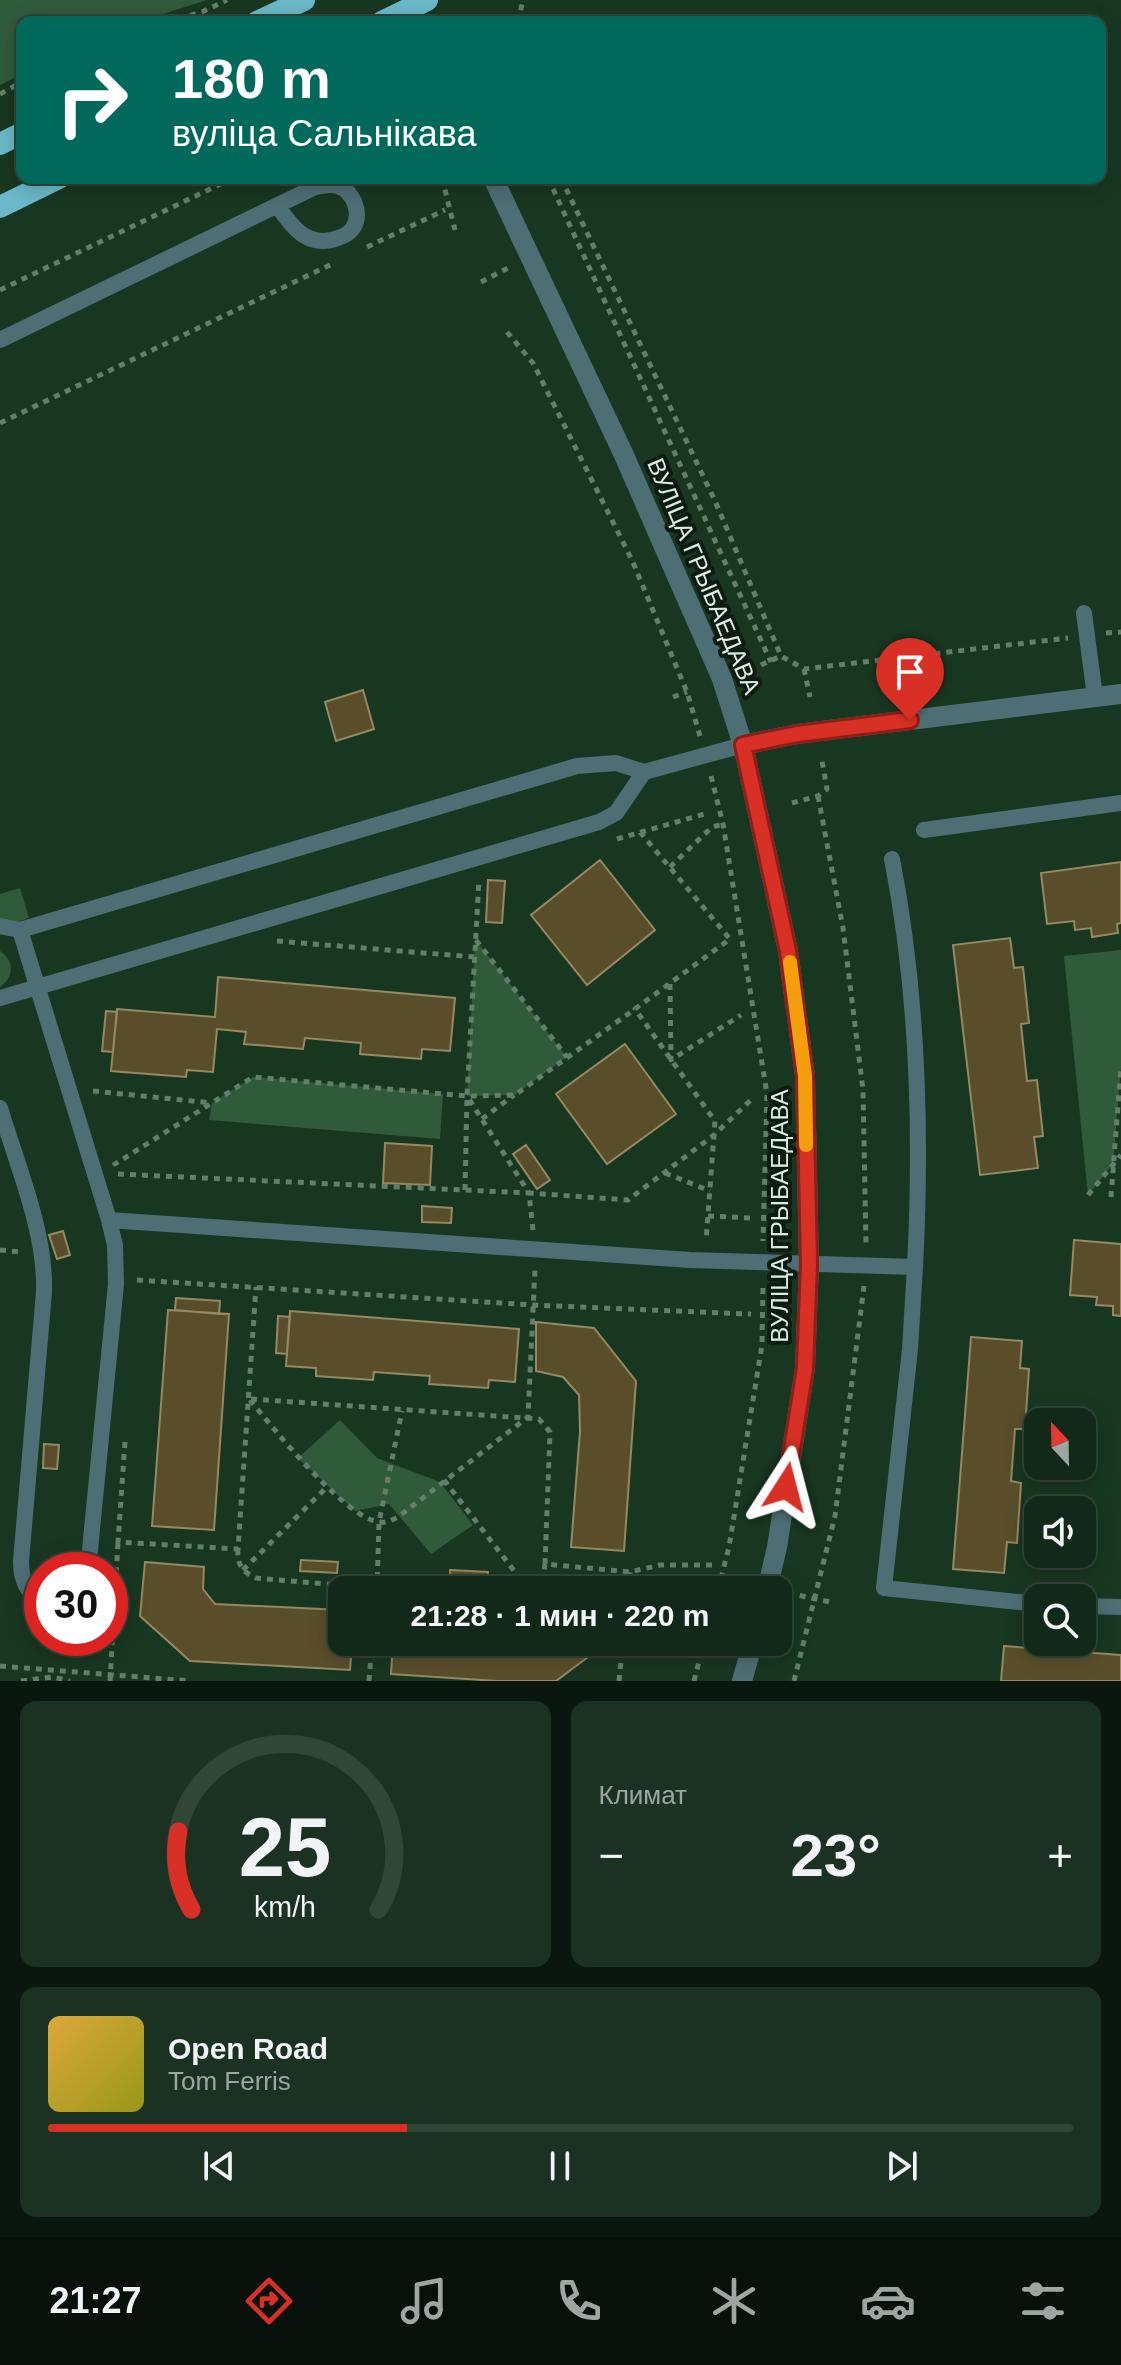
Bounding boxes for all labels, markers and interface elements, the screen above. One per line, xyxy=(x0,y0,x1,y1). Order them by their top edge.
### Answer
text: 180 m xyxy=(172,47,331,110)
icon: right xyxy=(40,48,144,152)
text: вуліца Сальнікава xyxy=(172,113,477,154)
street label: ВУЛІЦА ГРЫБАЕДАВА xyxy=(642,454,766,698)
pin xyxy=(876,638,944,720)
icon: arrive xyxy=(888,650,932,694)
street label: ВУЛІЦА ГРЫБАЕДАВА xyxy=(766,1089,793,1343)
north arrow xyxy=(1024,1408,1096,1480)
map controls xyxy=(1024,1408,1096,1656)
position arrow xyxy=(744,1445,828,1529)
button: sound xyxy=(1024,1496,1096,1568)
speed limit sign: 30 xyxy=(24,1552,128,1656)
button: search xyxy=(1024,1584,1096,1656)
text: 21:28 · 1 мин · 220 m xyxy=(411,1599,709,1632)
text: Климат xyxy=(599,1780,687,1810)
text: 25 xyxy=(239,1801,332,1894)
text: 23° xyxy=(790,1822,881,1889)
text: − xyxy=(599,1831,624,1880)
text: + xyxy=(1047,1831,1073,1880)
text: km/h xyxy=(254,1891,316,1923)
text: Open Road xyxy=(168,2032,328,2065)
text: Tom Ferris xyxy=(168,2066,291,2096)
icon: previous xyxy=(197,2144,241,2188)
icon: pause xyxy=(538,2144,582,2188)
icon: next xyxy=(880,2144,924,2188)
icon: directions xyxy=(241,2273,297,2329)
icon: music xyxy=(396,2273,452,2329)
icon: phone xyxy=(551,2273,607,2329)
icon: climate xyxy=(706,2273,762,2329)
icon: car xyxy=(860,2273,916,2329)
icon: filters xyxy=(1015,2273,1071,2329)
text: 21:27 xyxy=(49,2280,142,2321)

